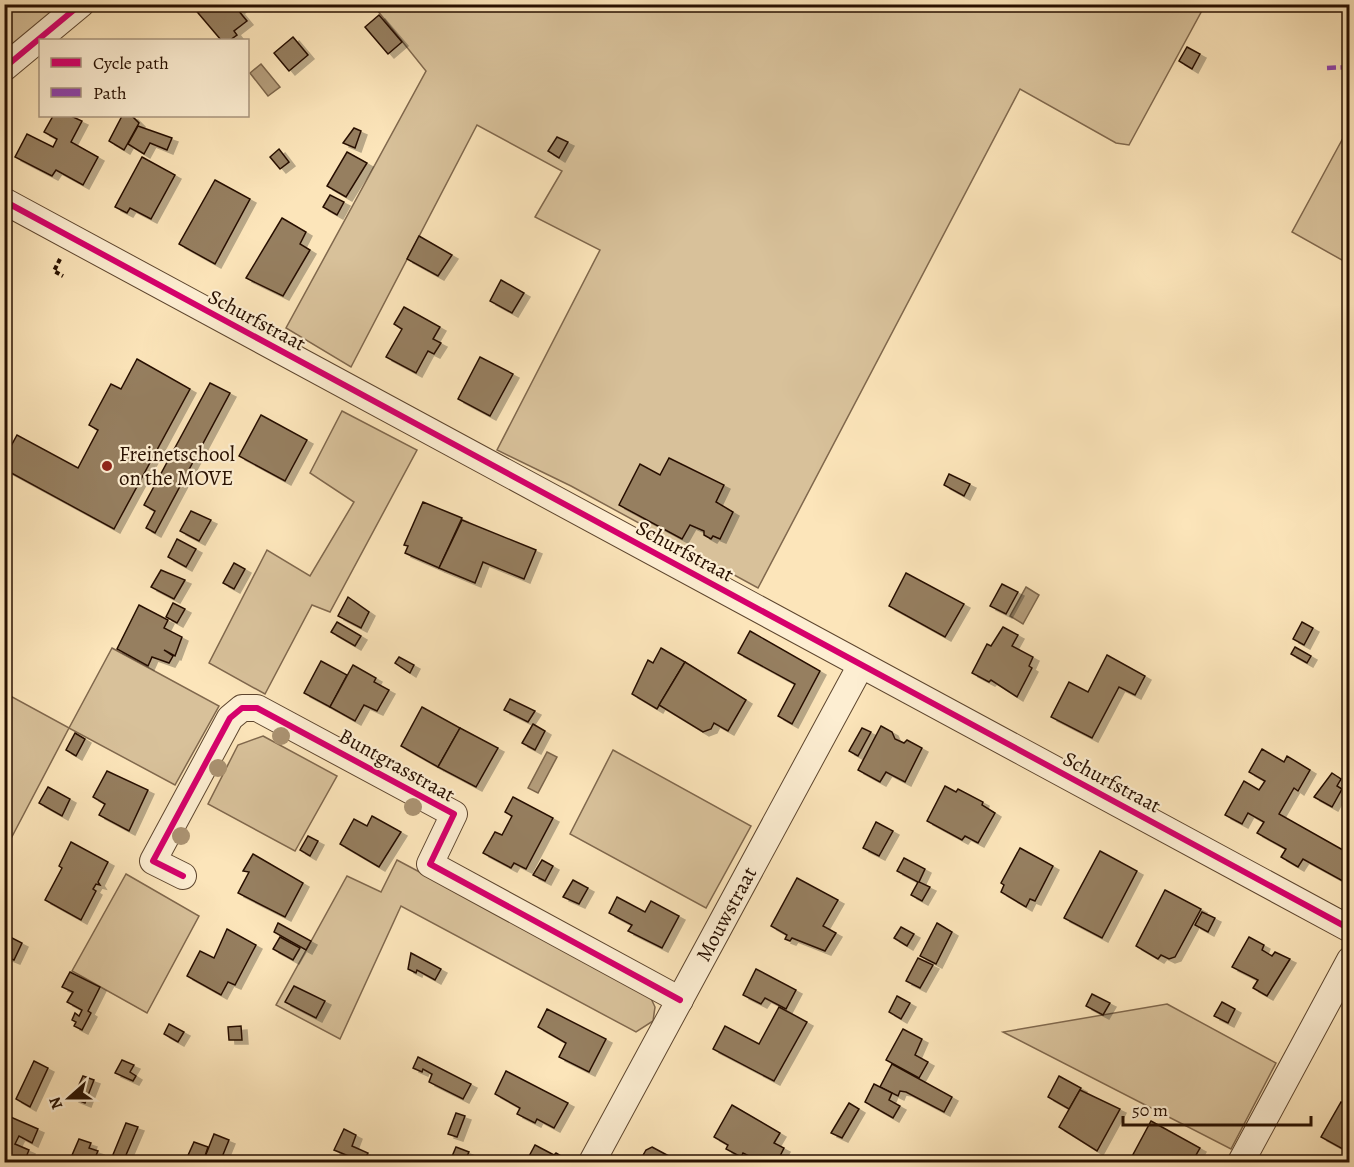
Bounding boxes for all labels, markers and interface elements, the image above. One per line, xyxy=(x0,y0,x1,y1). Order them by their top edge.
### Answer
legend xyxy=(39,39,249,117)
text: Cycle path xyxy=(93,51,169,75)
text: Path xyxy=(93,81,127,105)
street label: Schurfstraat xyxy=(203,283,311,357)
place label: Freinetschool on the MOVE xyxy=(119,440,235,492)
marker: Freinetschool on the MOVE xyxy=(100,459,114,473)
street label: Schurfstraat xyxy=(631,514,739,588)
street label: Buntgrasstraat xyxy=(334,722,460,808)
street label: Schurfstraat xyxy=(1058,745,1166,819)
street label: Mouwstraat xyxy=(689,862,763,966)
north arrow xyxy=(39,1068,99,1128)
scale bar xyxy=(1123,1089,1310,1127)
text: N xyxy=(43,1093,68,1112)
text: 50 m xyxy=(1132,1098,1168,1122)

